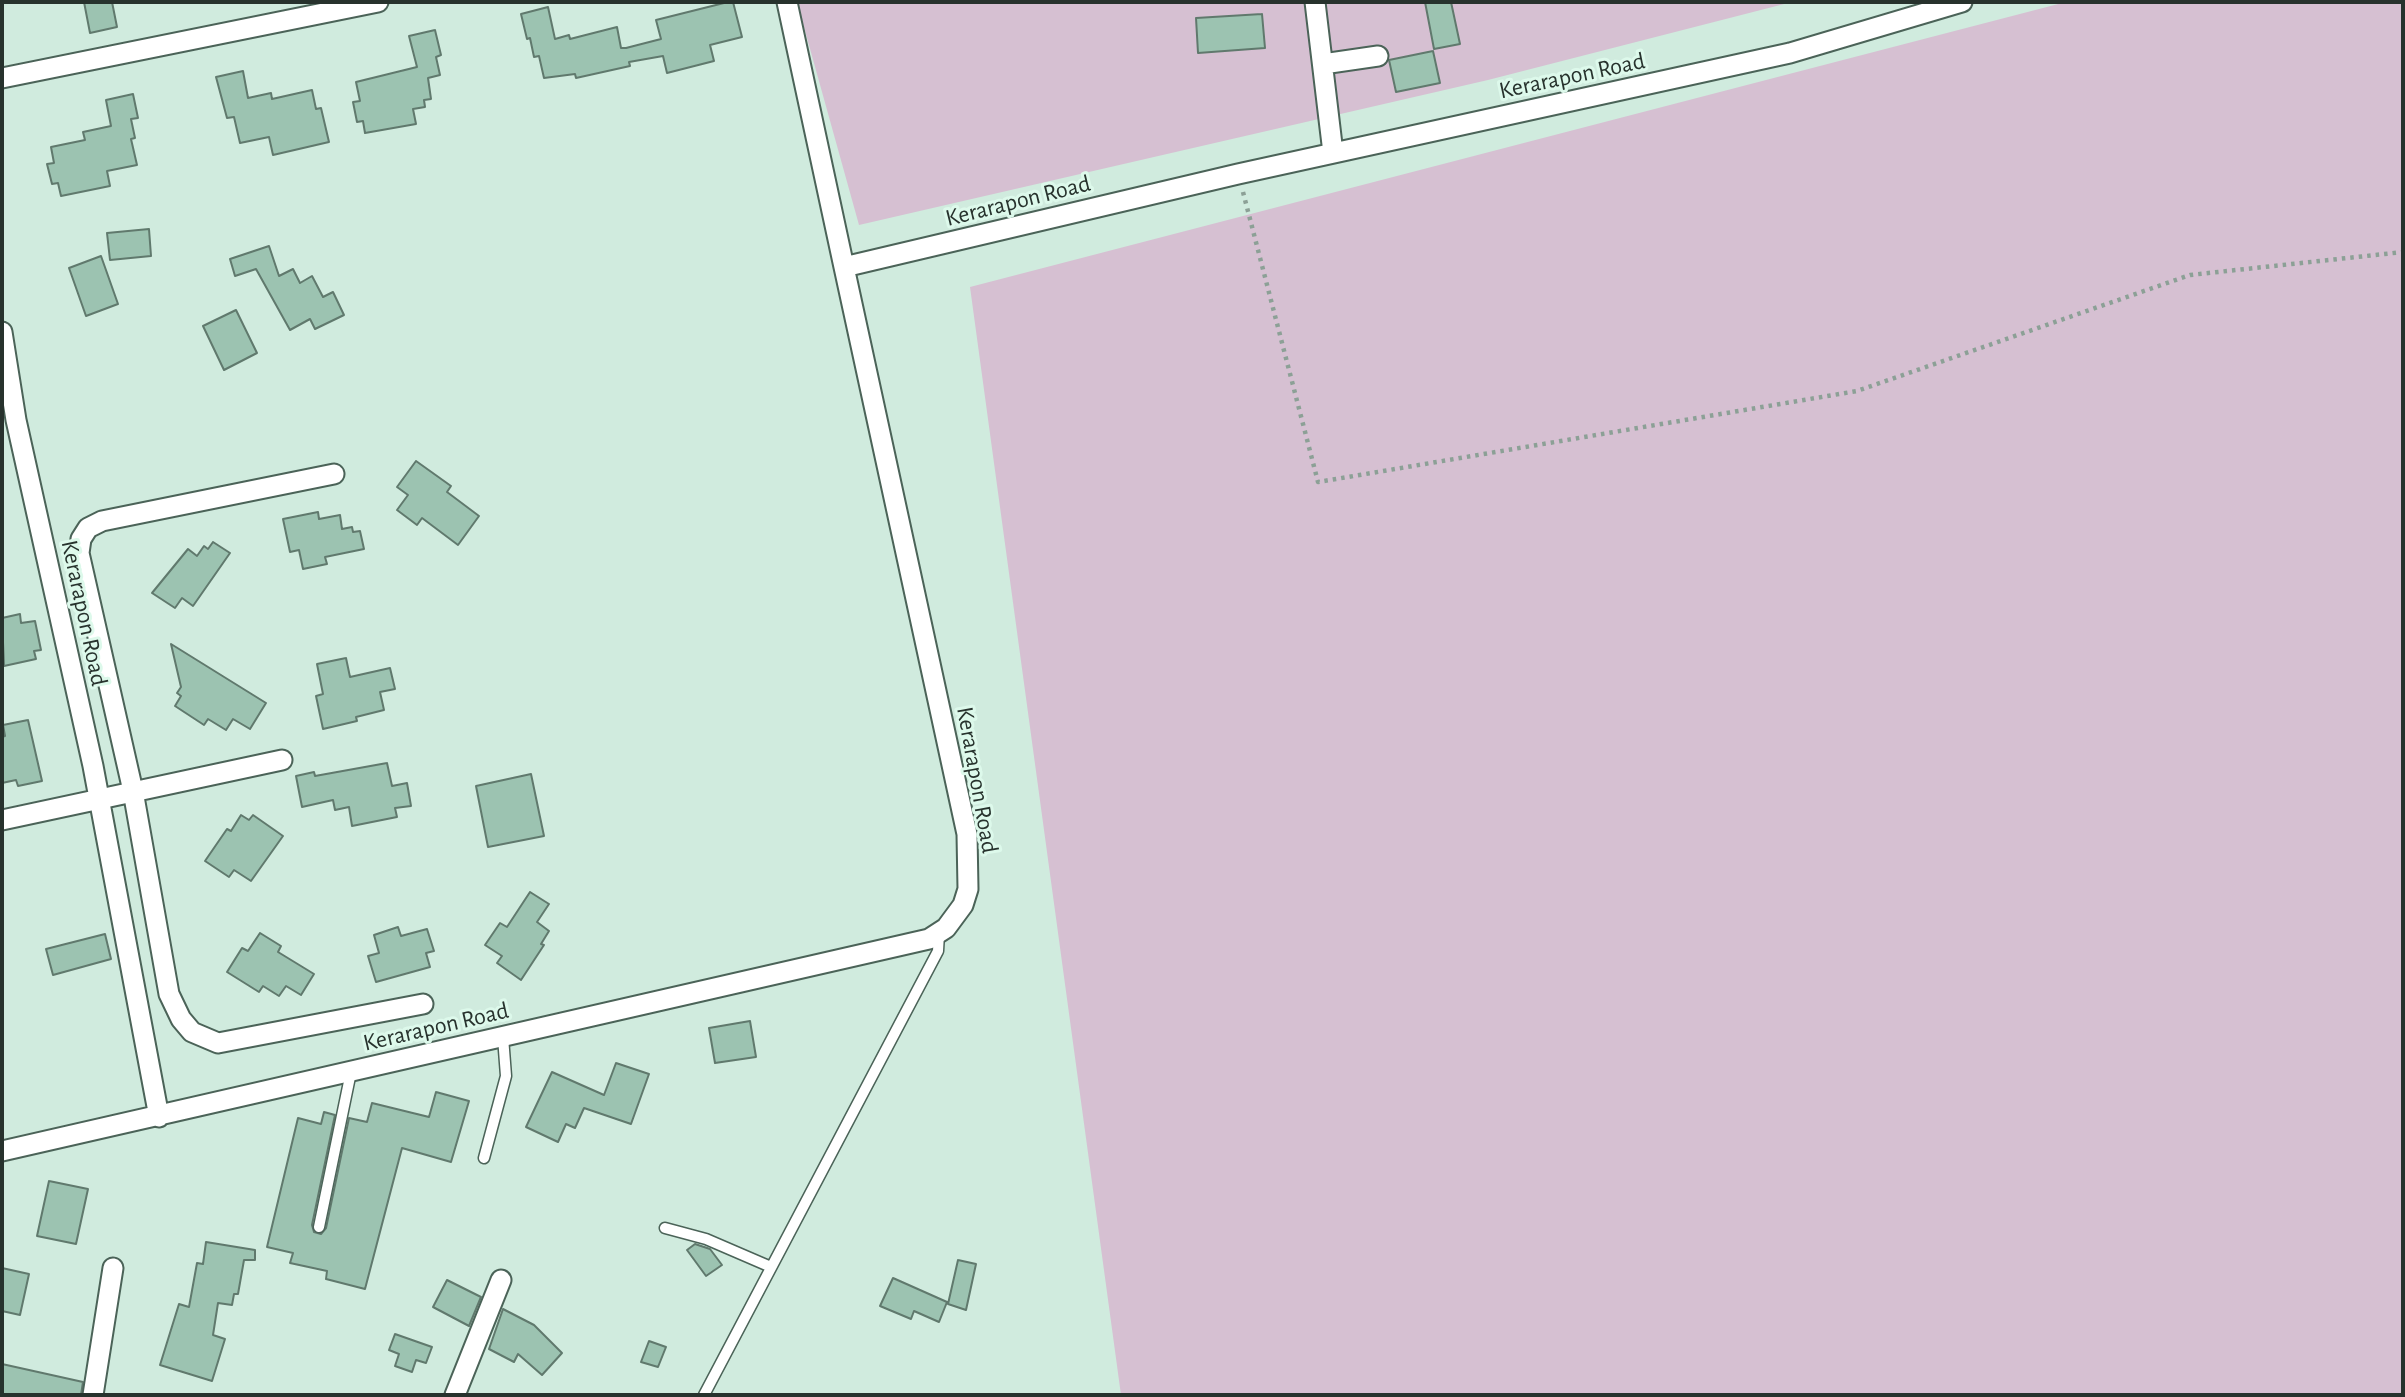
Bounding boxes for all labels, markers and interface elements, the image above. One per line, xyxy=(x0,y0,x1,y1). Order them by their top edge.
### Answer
street label: Kerarapon Road xyxy=(1496,46,1648,106)
street label: Kerarapon Road xyxy=(943,169,1093,233)
street label: Kerarapon Road xyxy=(54,537,114,689)
street label: Kerarapon Road xyxy=(950,704,1004,856)
street label: Kerarapon Road xyxy=(360,996,512,1058)

